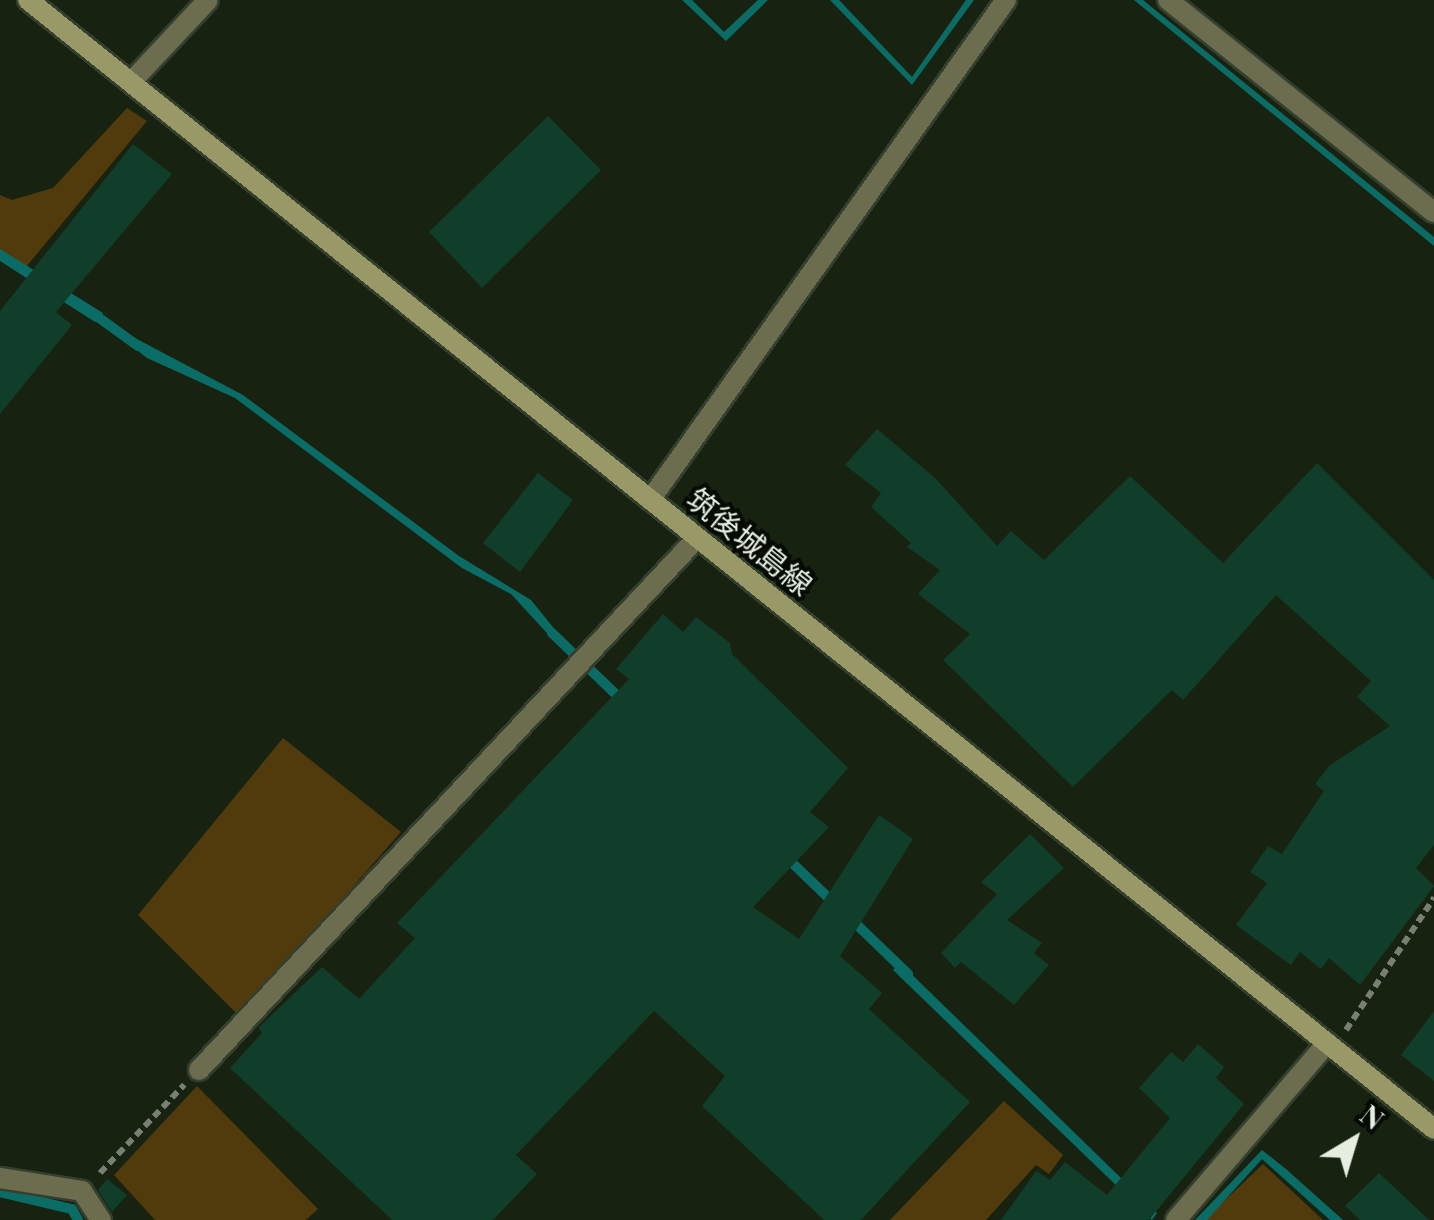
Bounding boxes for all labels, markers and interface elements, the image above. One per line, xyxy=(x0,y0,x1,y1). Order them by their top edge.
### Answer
street label: 筑後城島線 xyxy=(680,480,820,602)
north arrow xyxy=(1304,1090,1404,1190)
text: N xyxy=(1353,1095,1392,1137)

